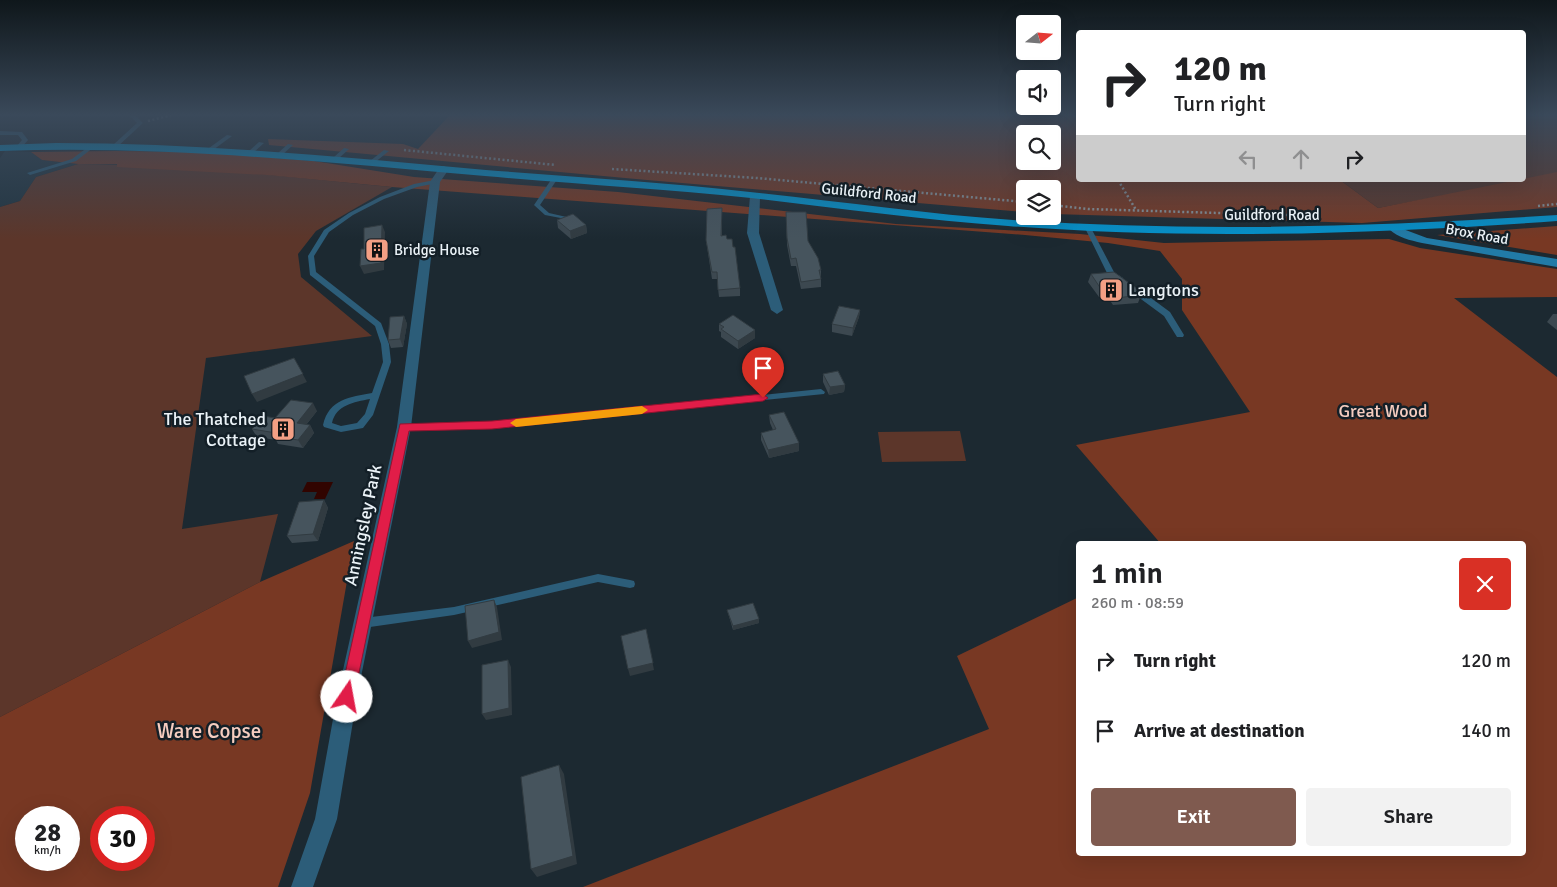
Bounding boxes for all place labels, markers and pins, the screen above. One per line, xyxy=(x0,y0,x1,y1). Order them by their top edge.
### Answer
building icon: Bridge House xyxy=(364,237,390,263)
place label: Bridge House xyxy=(394,241,480,259)
building icon: Langtons xyxy=(1098,277,1124,303)
place label: Langtons xyxy=(1128,279,1199,301)
pin xyxy=(742,347,784,398)
place label: The Thatched Cottage xyxy=(164,408,266,451)
building icon: The Thatched Cottage xyxy=(270,416,296,442)

